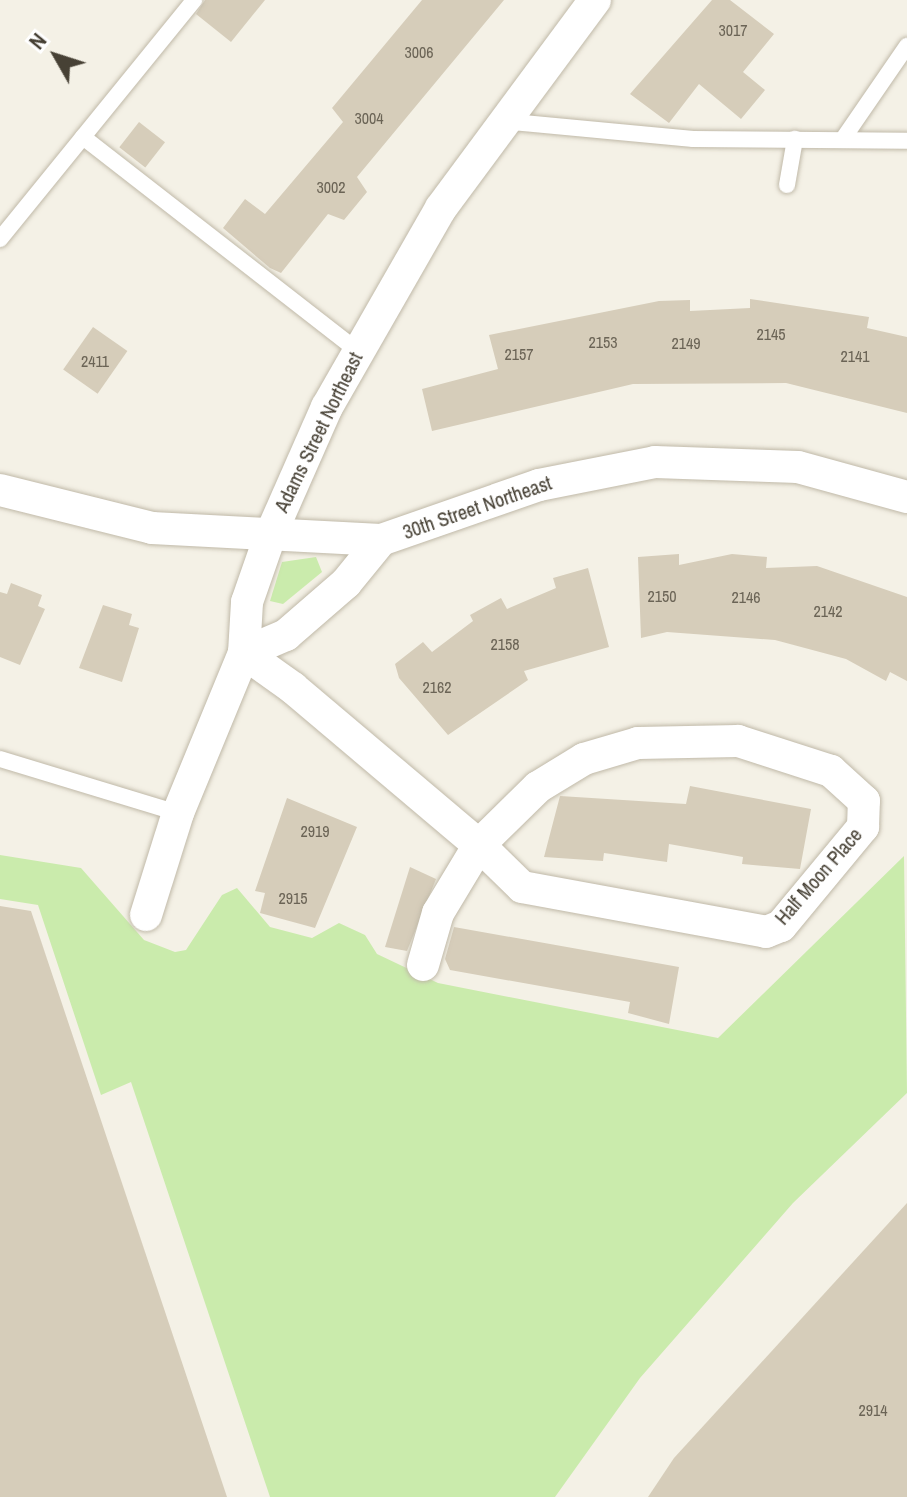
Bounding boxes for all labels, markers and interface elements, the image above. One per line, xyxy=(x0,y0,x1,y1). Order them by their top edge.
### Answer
north arrow xyxy=(16,16,96,96)
house number: 3017 xyxy=(718,20,748,40)
text: N xyxy=(22,26,53,55)
house number: 3006 xyxy=(404,42,434,62)
house number: 3004 xyxy=(354,108,384,128)
house number: 3002 xyxy=(316,177,346,197)
house number: 2145 xyxy=(756,324,786,344)
house number: 2153 xyxy=(588,332,618,352)
house number: 2149 xyxy=(671,333,701,353)
house number: 2157 xyxy=(504,344,534,364)
house number: 2141 xyxy=(840,346,870,366)
street label: Adams Street Northeast xyxy=(269,348,367,516)
house number: 2411 xyxy=(81,351,109,371)
street label: 30th Street Northeast xyxy=(399,470,555,544)
house number: 2150 xyxy=(647,586,677,606)
house number: 2146 xyxy=(731,587,761,607)
house number: 2142 xyxy=(813,601,843,621)
house number: 2158 xyxy=(490,634,520,654)
house number: 2162 xyxy=(422,677,452,697)
house number: 2919 xyxy=(300,821,330,841)
street label: Half Moon Place xyxy=(769,823,867,929)
house number: 2915 xyxy=(278,888,308,908)
house number: 2914 xyxy=(858,1400,888,1420)

